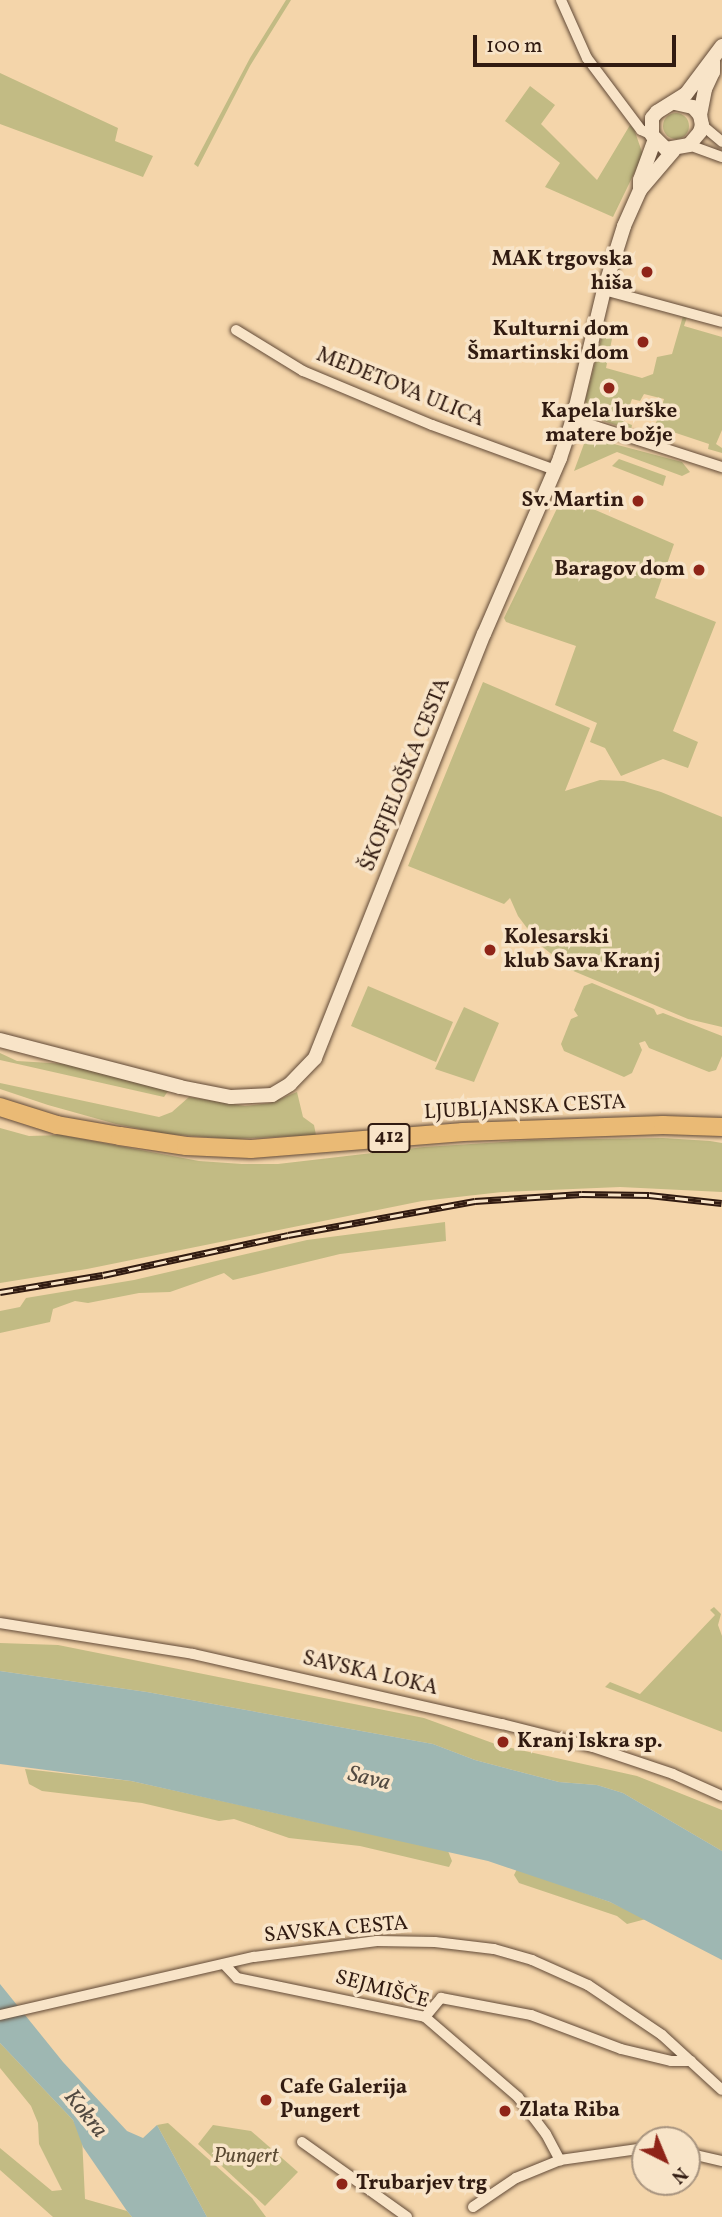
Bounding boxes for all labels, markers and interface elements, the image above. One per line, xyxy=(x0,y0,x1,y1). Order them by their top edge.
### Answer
scale bar xyxy=(477,21,680,65)
text: 100 m xyxy=(486,32,543,61)
place label: MAK trgovska hiša xyxy=(492,247,633,297)
marker: MAK trgovska hiša xyxy=(639,264,655,280)
place label: Kulturni dom Šmartinski dom xyxy=(467,317,629,367)
marker: Kulturni dom Šmartinski dom xyxy=(635,334,651,350)
street label: MEDETOVA ULICA xyxy=(312,343,488,433)
marker: Kapela lurške matere božje xyxy=(601,380,617,396)
place label: Kapela lurške matere božje xyxy=(541,399,677,449)
place label: Sv. Martin xyxy=(521,488,624,514)
marker: Sv. Martin xyxy=(630,493,646,509)
place label: Baragov dom xyxy=(554,557,685,583)
marker: Baragov dom xyxy=(691,562,707,578)
street label: ŠKOFJELOŠKA CESTA xyxy=(356,675,456,875)
place label: Kolesarski klub Sava Kranj xyxy=(504,925,660,975)
marker: Kolesarski klub Sava Kranj xyxy=(482,942,498,958)
street label: LJUBLJANSKA CESTA xyxy=(423,1090,627,1126)
road number: 412 xyxy=(366,1122,412,1154)
street label: SAVSKA LOKA xyxy=(300,1646,440,1702)
place label: Kranj Iskra sp. xyxy=(517,1729,663,1755)
marker: Kranj Iskra sp. xyxy=(495,1734,511,1750)
water label: Sava xyxy=(345,1761,393,1797)
street label: SAVSKA CESTA xyxy=(263,1911,409,1949)
street label: SEJMIŠČE xyxy=(332,1965,432,2015)
place label: Cafe Galerija Pungert xyxy=(280,2075,407,2125)
water label: Kokra xyxy=(57,2084,113,2144)
marker: Cafe Galerija Pungert xyxy=(258,2092,274,2108)
place label: Zlata Riba xyxy=(519,2098,620,2124)
marker: Zlata Riba xyxy=(497,2103,513,2119)
north arrow xyxy=(631,2126,701,2196)
park label: Pungert xyxy=(213,2144,279,2170)
text: N xyxy=(665,2161,693,2189)
place label: Trubarjev trg xyxy=(356,2171,487,2197)
marker: Trubarjev trg xyxy=(334,2176,350,2192)

